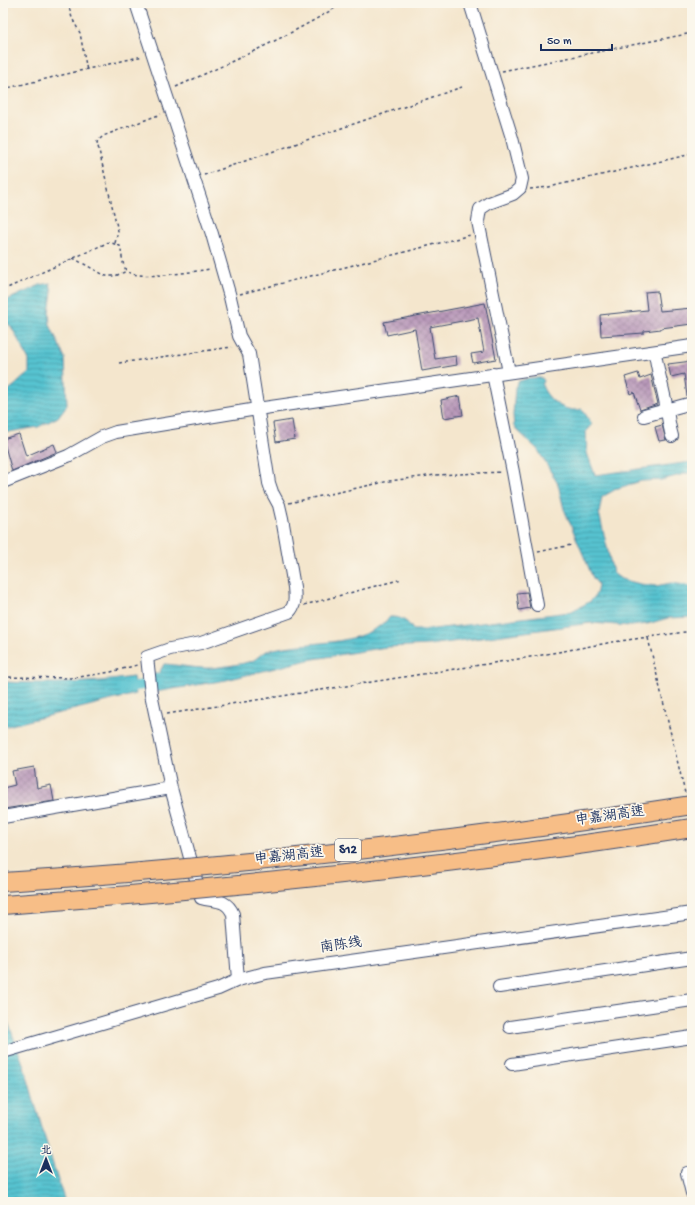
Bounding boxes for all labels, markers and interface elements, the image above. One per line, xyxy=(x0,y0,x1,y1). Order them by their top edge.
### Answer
scale bar xyxy=(541,26,612,52)
text: 50 m xyxy=(547,35,572,49)
street label: 申嘉湖高速 xyxy=(574,803,646,830)
road number: S12 xyxy=(335,839,361,861)
street label: 申嘉湖高速 xyxy=(253,844,325,869)
street label: 南陈线 xyxy=(319,934,363,957)
north arrow xyxy=(26,1139,66,1179)
text: 北 xyxy=(41,1145,52,1157)

